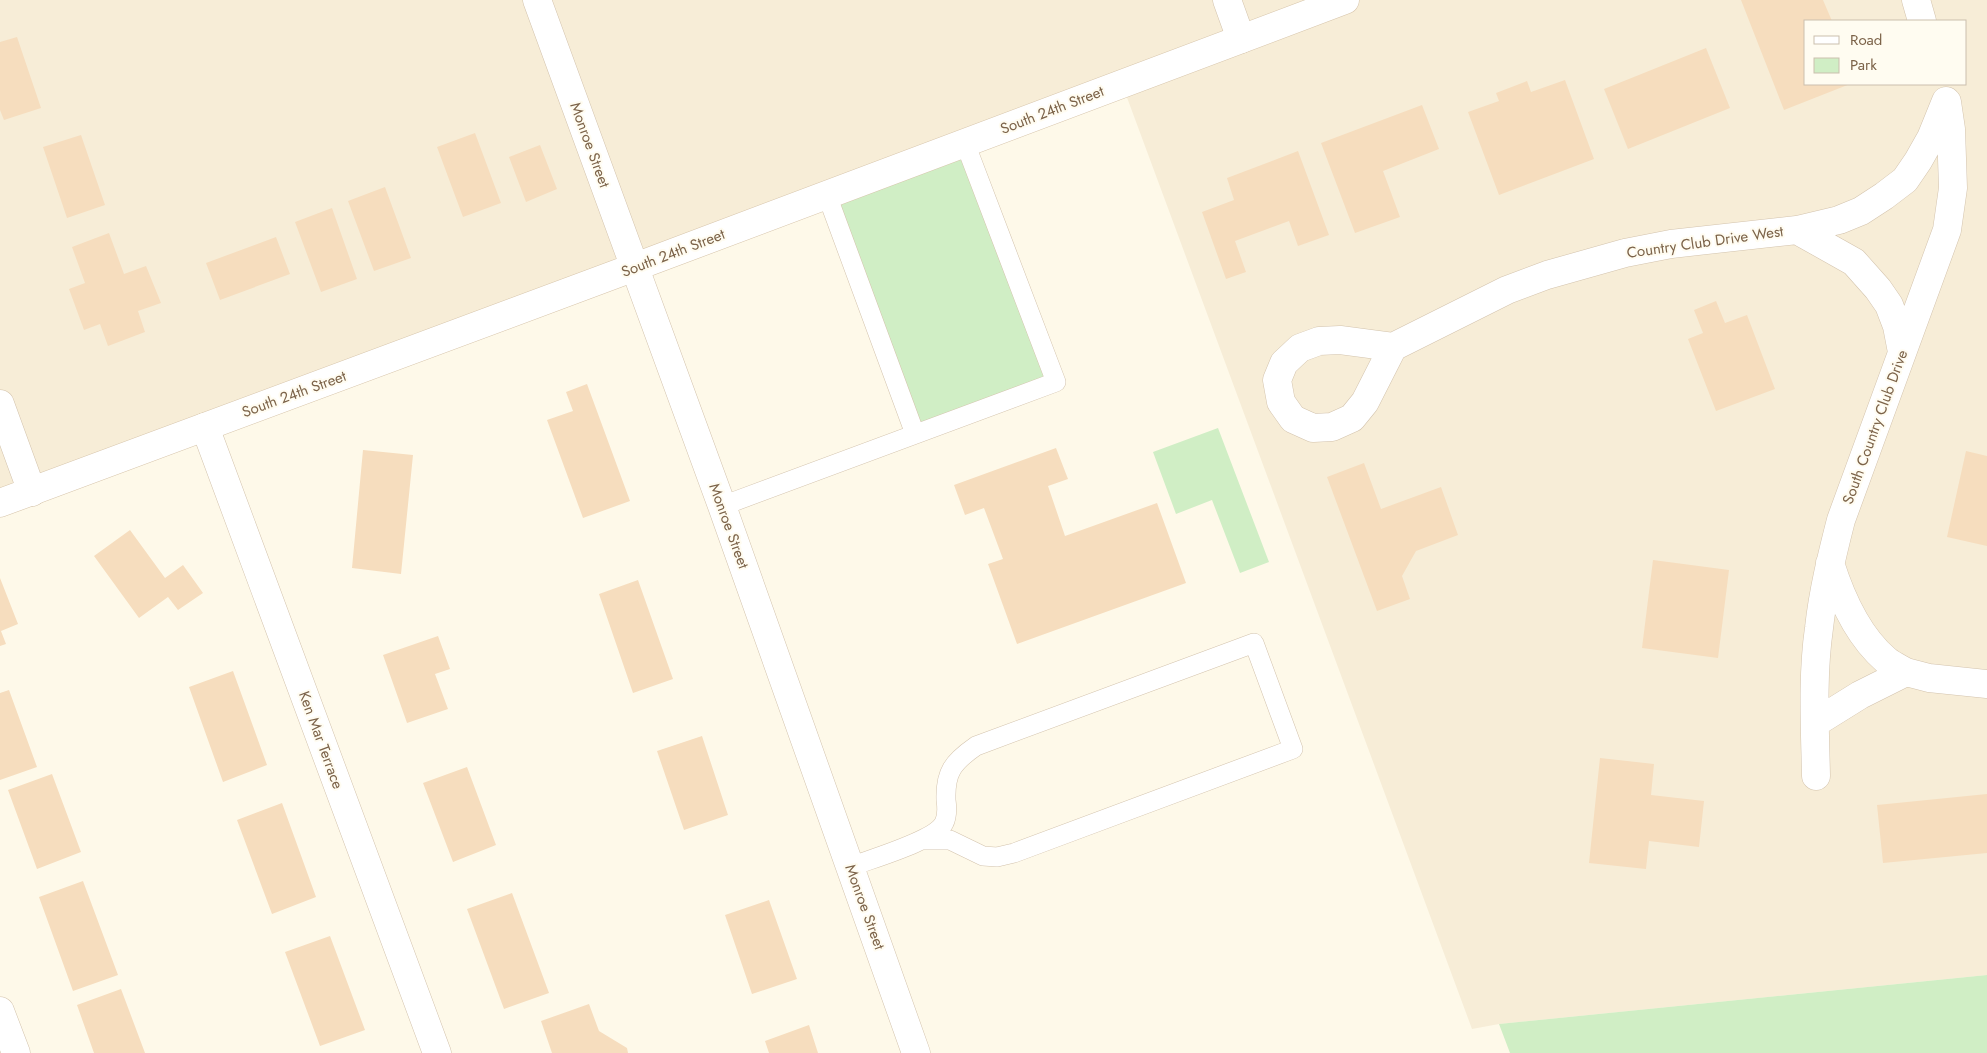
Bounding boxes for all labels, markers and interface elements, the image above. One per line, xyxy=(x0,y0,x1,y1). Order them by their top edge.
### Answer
legend xyxy=(1804,20,1967,85)
text: Road xyxy=(1850,29,1882,51)
text: Park xyxy=(1850,54,1877,76)
street label: South 24th Street xyxy=(997,80,1107,140)
street label: Monroe Street xyxy=(564,99,616,191)
street label: Country Club Drive West xyxy=(1625,220,1785,264)
street label: South 24th Street xyxy=(618,223,728,283)
street label: South Country Club Drive xyxy=(1837,347,1913,507)
street label: South 24th Street xyxy=(239,365,349,423)
street label: Monroe Street xyxy=(703,480,755,572)
street label: Ken Mar Terrace xyxy=(293,688,349,792)
street label: Monroe Street xyxy=(839,861,891,953)

